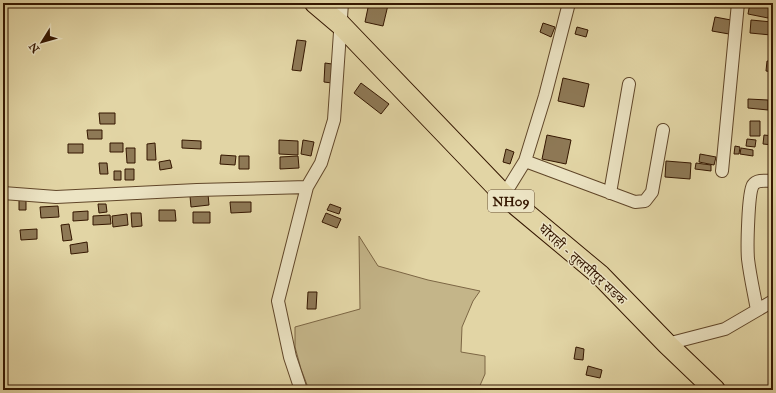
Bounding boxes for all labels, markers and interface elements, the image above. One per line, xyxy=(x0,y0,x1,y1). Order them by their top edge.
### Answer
north arrow xyxy=(22,22,62,62)
text: N xyxy=(26,40,42,55)
road number: NH09 xyxy=(488,190,534,212)
street label: घोराही - तुलसीपुर सडक xyxy=(534,220,631,309)

